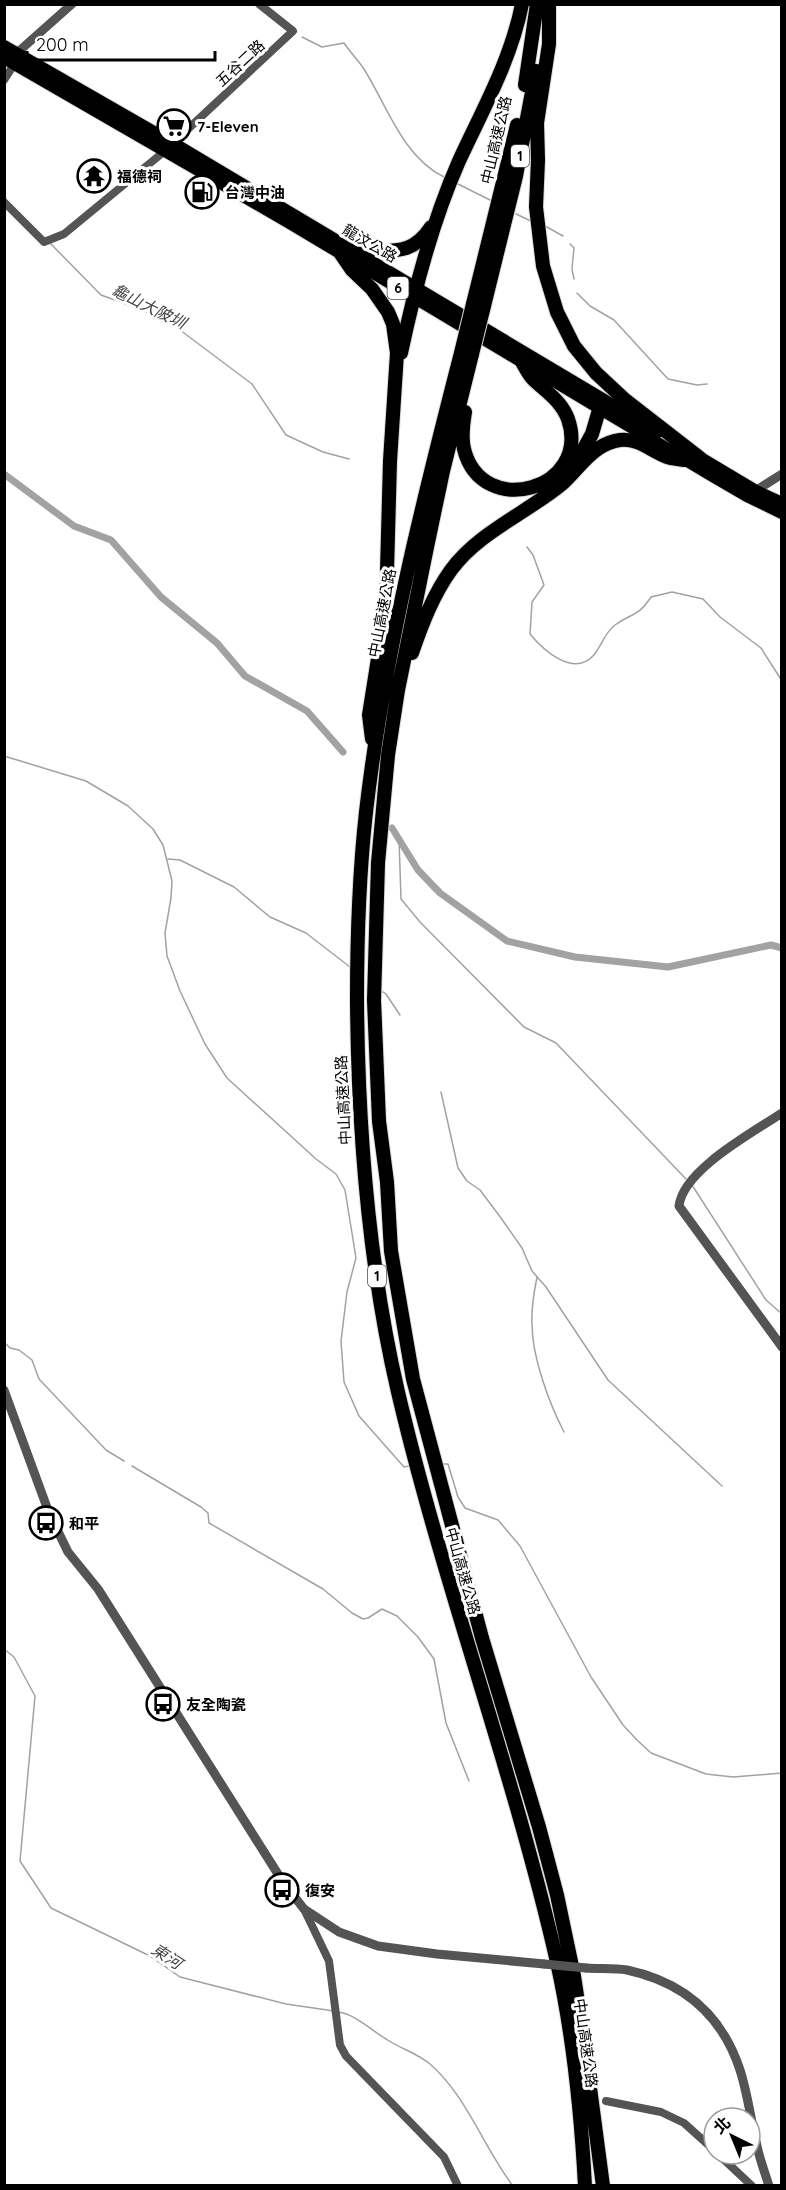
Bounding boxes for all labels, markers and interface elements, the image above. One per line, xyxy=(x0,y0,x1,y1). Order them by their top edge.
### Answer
scale bar xyxy=(27,24,214,62)
text: 200 m xyxy=(36,33,89,56)
street label: 五谷二路 xyxy=(212,36,268,90)
street label: 中山高速公路 xyxy=(477,94,515,186)
supermarket icon: 7-Eleven xyxy=(156,108,192,144)
place label: 7-Eleven xyxy=(197,117,259,136)
road number: 1 xyxy=(511,145,529,167)
temple icon: 福德祠 xyxy=(76,158,112,194)
place label: 福德祠 xyxy=(117,167,162,186)
fuel station icon: 台灣中油 xyxy=(184,174,220,210)
place label: 台灣中油 xyxy=(225,183,285,202)
street label: 龍汶公路 xyxy=(339,220,401,266)
road number: 6 xyxy=(388,277,408,299)
water label: 龜山大陂圳 xyxy=(109,279,191,333)
street label: 中山高速公路 xyxy=(364,567,400,659)
street label: 中山高速公路 xyxy=(331,1055,355,1145)
road number: 1 xyxy=(368,1265,386,1287)
bus stop icon: 和平 xyxy=(28,1505,64,1541)
place label: 和平 xyxy=(69,1514,99,1533)
street label: 中山高速公路 xyxy=(441,1525,485,1617)
bus stop icon: 友全陶瓷 xyxy=(145,1686,181,1722)
place label: 友全陶瓷 xyxy=(186,1695,246,1714)
bus stop icon: 復安 xyxy=(264,1872,300,1908)
place label: 復安 xyxy=(305,1881,335,1900)
water label: 東河 xyxy=(148,1939,188,1975)
street label: 中山高速公路 xyxy=(570,1997,602,2089)
north arrow xyxy=(702,2106,762,2166)
text: 北 xyxy=(709,2112,734,2138)

